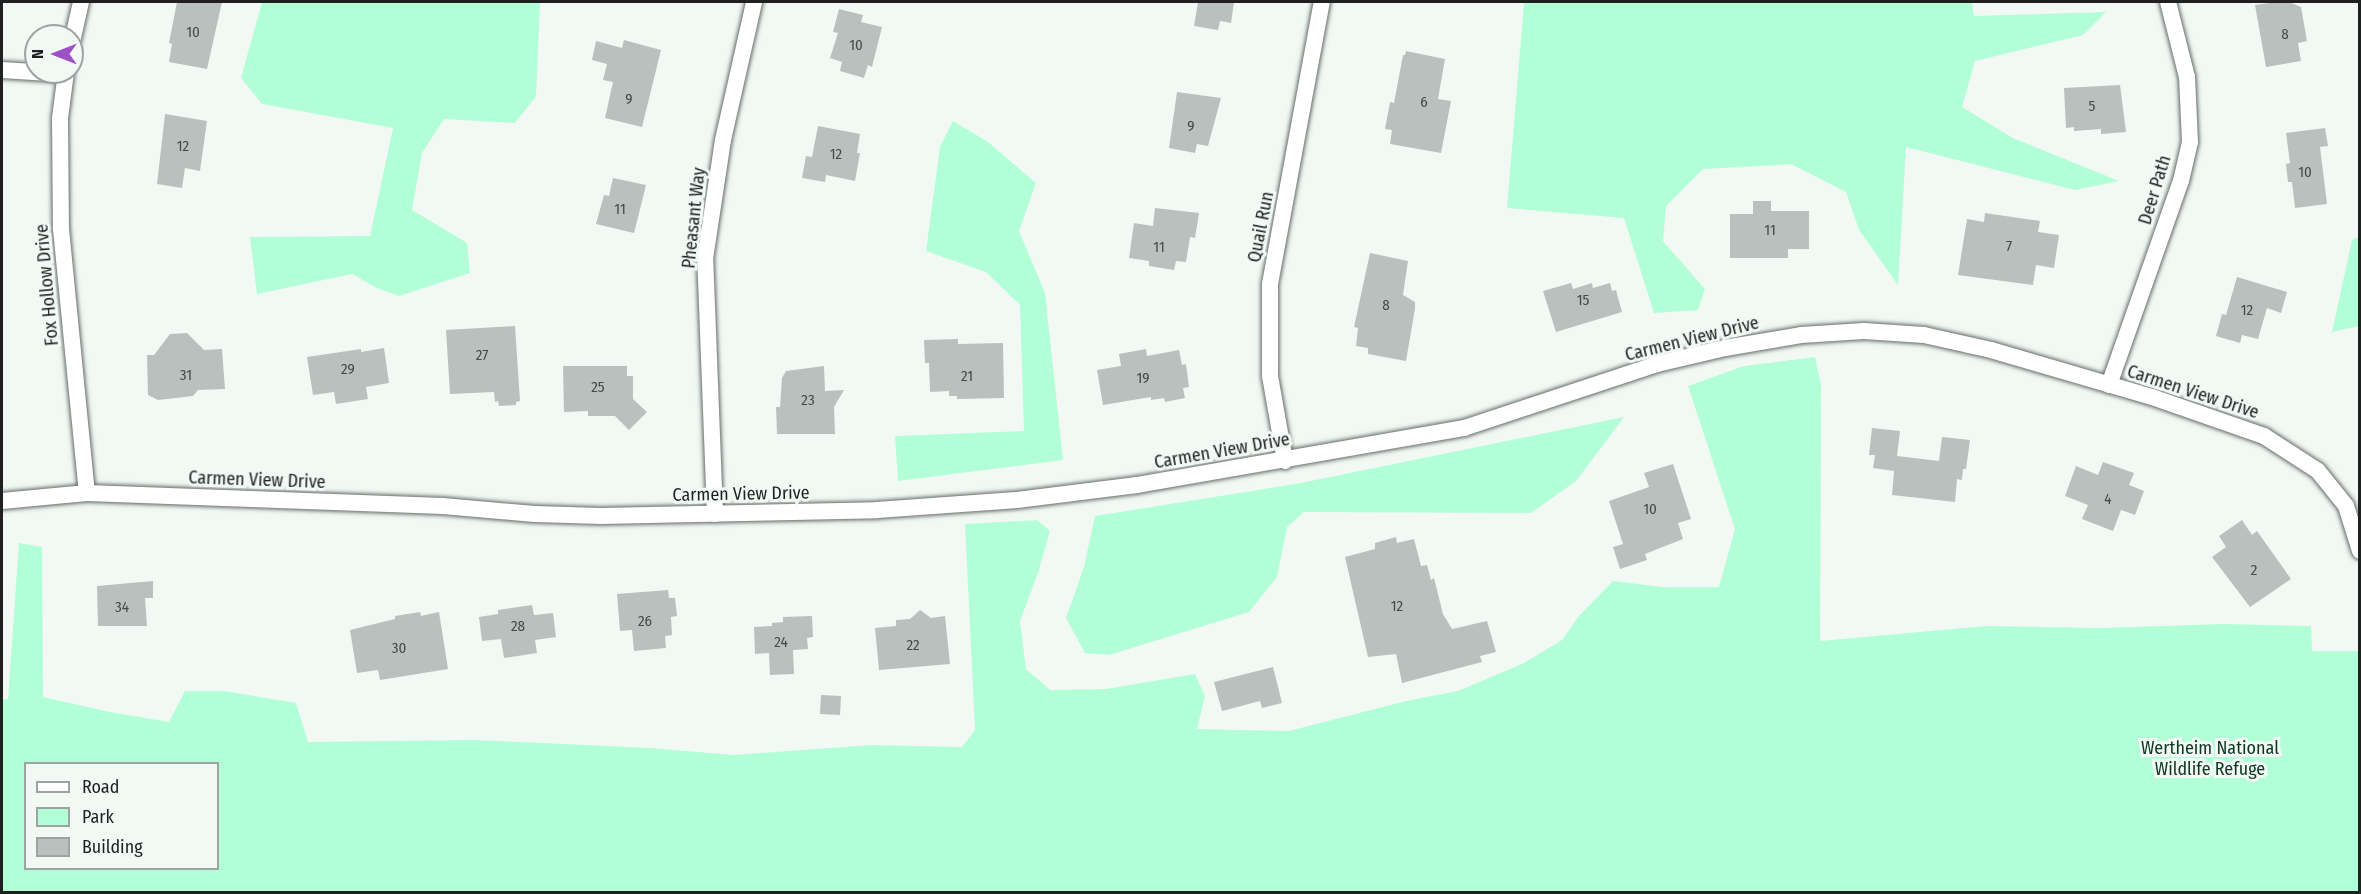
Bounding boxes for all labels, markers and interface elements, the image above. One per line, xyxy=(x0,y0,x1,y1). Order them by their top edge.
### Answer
north arrow xyxy=(24,24,84,84)
house number: 10 xyxy=(186,24,200,42)
house number: 8 xyxy=(2281,26,2289,44)
house number: 10 xyxy=(849,37,863,55)
text: N xyxy=(28,49,47,59)
house number: 9 xyxy=(625,91,633,109)
house number: 6 xyxy=(1420,94,1428,112)
house number: 5 xyxy=(2089,98,2095,116)
house number: 9 xyxy=(1187,118,1195,136)
house number: 12 xyxy=(177,138,189,156)
house number: 12 xyxy=(830,146,842,164)
street label: Deer Path xyxy=(2134,153,2176,227)
house number: 10 xyxy=(2298,164,2312,182)
street label: Pheasant Way xyxy=(678,166,710,270)
street label: Quail Run xyxy=(1244,190,1278,264)
house number: 11 xyxy=(614,201,626,219)
house number: 11 xyxy=(1764,222,1776,240)
street label: Fox Hollow Drive xyxy=(31,223,63,347)
house number: 7 xyxy=(2006,238,2012,256)
house number: 11 xyxy=(1153,239,1165,257)
house number: 15 xyxy=(1577,292,1589,310)
house number: 8 xyxy=(1382,297,1390,315)
house number: 12 xyxy=(2241,302,2253,320)
street label: Carmen View Drive xyxy=(1623,312,1761,366)
house number: 27 xyxy=(476,347,488,365)
house number: 29 xyxy=(341,361,355,379)
street label: Carmen View Drive xyxy=(2124,361,2262,423)
house number: 31 xyxy=(180,367,192,385)
house number: 21 xyxy=(961,368,973,386)
house number: 19 xyxy=(1136,370,1150,388)
house number: 25 xyxy=(591,379,605,397)
house number: 23 xyxy=(801,392,815,410)
street label: Carmen View Drive xyxy=(1153,428,1291,474)
street label: Carmen View Drive xyxy=(188,467,326,493)
street label: Carmen View Drive xyxy=(672,482,810,506)
house number: 4 xyxy=(2104,491,2112,509)
house number: 10 xyxy=(1643,501,1657,519)
house number: 2 xyxy=(2251,562,2257,580)
house number: 12 xyxy=(1391,598,1403,616)
house number: 34 xyxy=(115,599,129,617)
house number: 26 xyxy=(638,613,652,631)
house number: 28 xyxy=(511,618,525,636)
house number: 24 xyxy=(774,634,788,652)
house number: 22 xyxy=(906,637,920,655)
house number: 30 xyxy=(392,640,406,658)
park label: Wertheim National Wildlife Refuge xyxy=(2141,738,2279,780)
legend xyxy=(24,762,219,870)
text: Road xyxy=(82,776,119,798)
text: Park xyxy=(82,806,114,828)
text: Building xyxy=(82,836,143,858)

